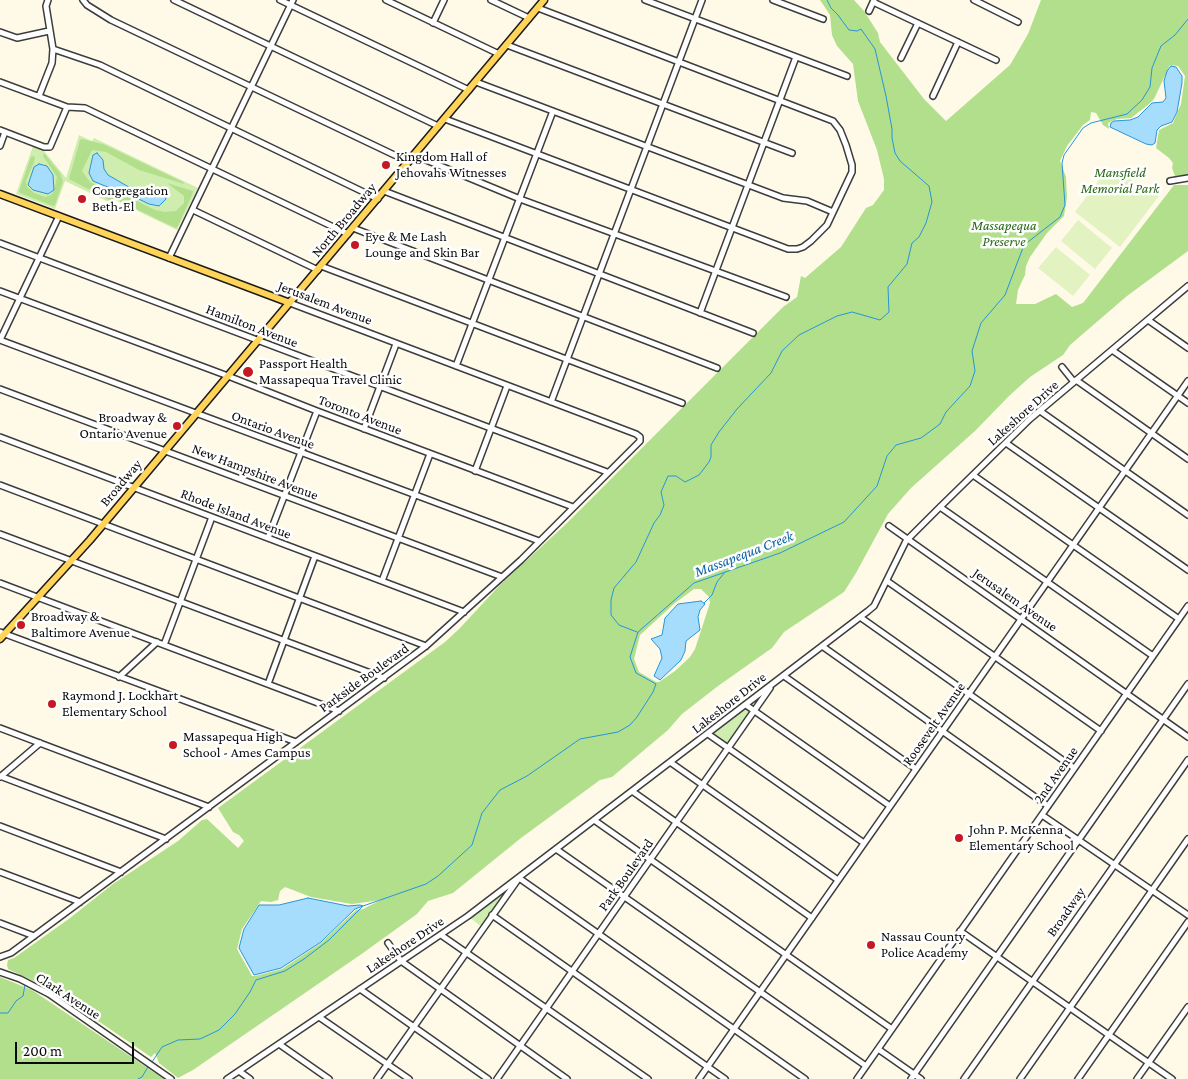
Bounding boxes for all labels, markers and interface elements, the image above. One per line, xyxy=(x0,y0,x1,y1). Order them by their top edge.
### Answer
place label: Kingdom Hall of Jehovahs Witnesses xyxy=(396,149,506,182)
marker: Kingdom Hall of Jehovahs Witnesses xyxy=(380,159,392,171)
park label: Mansfield Memorial Park xyxy=(1081,165,1159,198)
street label: North Broadway xyxy=(308,179,380,261)
place label: Congregation Beth-El xyxy=(92,183,168,216)
marker: Congregation Beth-El xyxy=(76,193,88,205)
park label: Massapequa Preserve xyxy=(971,218,1037,250)
place label: Eye & Me Lash Lounge and Skin Bar xyxy=(365,229,480,262)
marker: Eye & Me Lash Lounge and Skin Bar xyxy=(349,239,361,251)
street label: Jerusalem Avenue xyxy=(275,277,375,329)
street label: Hamilton Avenue xyxy=(204,301,300,351)
place label: Passport Health Massapequa Travel Clinic xyxy=(259,356,402,388)
marker: Passport Health Massapequa Travel Clinic xyxy=(241,365,255,379)
street label: Lakeshore Drive xyxy=(984,377,1062,449)
street label: Toronto Avenue xyxy=(316,391,404,439)
street label: Ontario Avenue xyxy=(229,407,317,453)
place label: Broadway & Ontario Avenue xyxy=(80,410,167,442)
marker: Broadway & Ontario Avenue xyxy=(171,420,183,432)
street label: New Hampshire Avenue xyxy=(190,440,320,504)
street label: Broadway xyxy=(97,456,145,510)
street label: Rhode Island Avenue xyxy=(178,485,294,543)
water label: Massapequa Creek xyxy=(692,527,796,581)
street label: Jerusalem Avenue xyxy=(969,565,1061,635)
place label: Broadway & Baltimore Avenue xyxy=(31,609,130,642)
marker: Broadway & Baltimore Avenue xyxy=(15,619,27,631)
street label: Parkside Boulevard xyxy=(316,640,412,716)
street label: Lakeshore Drive xyxy=(688,669,770,737)
street label: Roosevelt Avenue xyxy=(899,679,969,769)
place label: Raymond J. Lockhart Elementary School xyxy=(62,688,178,720)
marker: Raymond J. Lockhart Elementary School xyxy=(46,698,58,710)
place label: Massapequa High School - Ames Campus xyxy=(183,729,310,762)
marker: Massapequa High School - Ames Campus xyxy=(167,739,179,751)
street label: 2nd Avenue xyxy=(1030,743,1082,807)
place label: John P. McKenna Elementary School xyxy=(969,822,1074,854)
marker: John P. McKenna Elementary School xyxy=(953,832,965,844)
street label: Park Boulevard xyxy=(595,836,657,914)
street label: Broadway xyxy=(1043,884,1089,940)
street label: Lakeshore Drive xyxy=(363,913,447,977)
place label: Nassau County Police Academy xyxy=(881,929,968,962)
marker: Nassau County Police Academy xyxy=(865,939,877,951)
street label: Clark Avenue xyxy=(32,969,104,1023)
scale bar xyxy=(18,1032,136,1064)
text: 200 m xyxy=(23,1043,62,1059)

